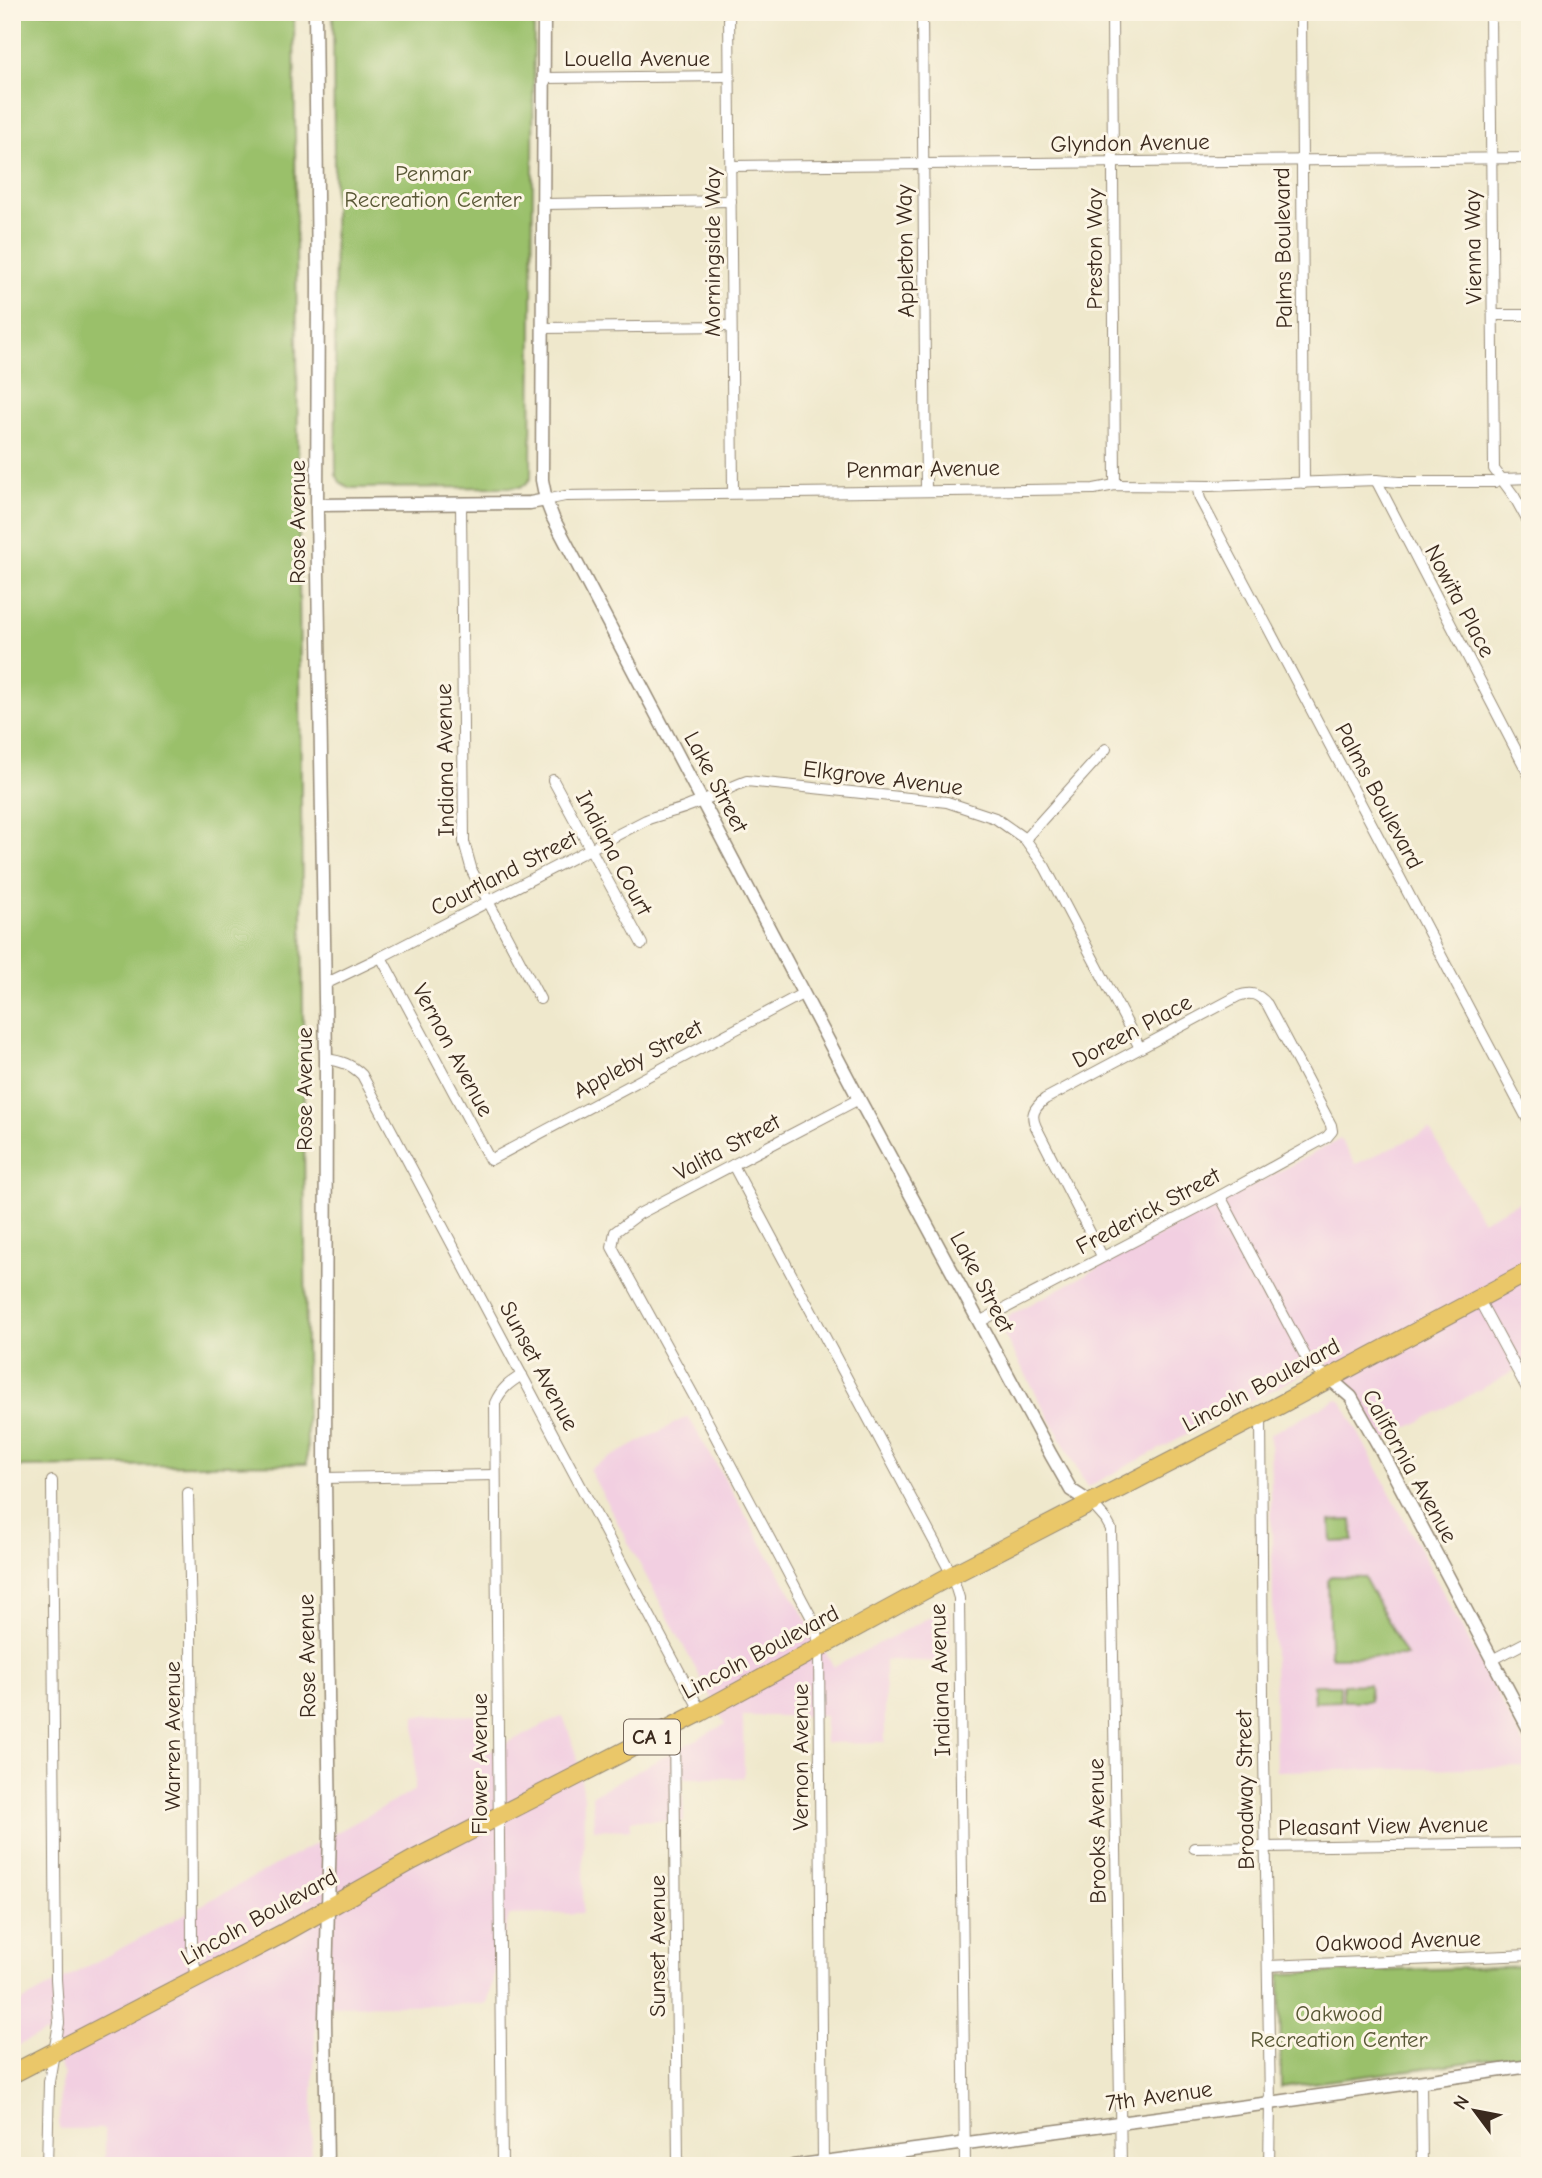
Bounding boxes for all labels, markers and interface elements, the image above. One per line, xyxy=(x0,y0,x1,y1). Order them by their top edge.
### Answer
street label: Louella Avenue xyxy=(564,45,710,72)
street label: Glyndon Avenue xyxy=(1050,128,1210,158)
park label: Penmar Recreation Center xyxy=(344,160,523,213)
street label: Morningside Way xyxy=(699,166,726,337)
street label: Palms Boulevard xyxy=(1268,167,1298,329)
street label: Appleton Way xyxy=(890,183,920,318)
street label: Preston Way xyxy=(1081,187,1108,310)
street label: Vienna Way xyxy=(1458,189,1487,305)
street label: Penmar Avenue xyxy=(846,454,1000,484)
street label: Rose Avenue xyxy=(284,460,311,584)
street label: Nowita Place xyxy=(1419,540,1501,662)
street label: Indiana Avenue xyxy=(430,683,460,837)
street label: Palms Boulevard xyxy=(1329,718,1429,874)
street label: Lake Street xyxy=(678,727,755,838)
street label: Elkgrove Avenue xyxy=(802,755,964,801)
street label: Indiana Court xyxy=(570,786,659,921)
street label: Courtland Street xyxy=(426,824,583,922)
street label: Vernon Avenue xyxy=(407,979,499,1121)
street label: Doreen Place xyxy=(1068,988,1196,1074)
street label: Appleby Street xyxy=(569,1013,708,1104)
street label: Rose Avenue xyxy=(291,1027,318,1151)
street label: Valita Street xyxy=(669,1107,786,1186)
street label: Frederick Street xyxy=(1071,1161,1226,1260)
street label: Lake Street xyxy=(944,1227,1021,1338)
street label: Sunset Avenue xyxy=(494,1297,584,1435)
street label: Lincoln Boulevard xyxy=(1178,1332,1344,1438)
street label: California Avenue xyxy=(1357,1385,1463,1547)
street label: Rose Avenue xyxy=(292,1594,322,1718)
street label: Lincoln Boulevard xyxy=(677,1599,843,1705)
street label: Indiana Avenue xyxy=(924,1603,956,1757)
street label: Warren Avenue xyxy=(159,1661,186,1811)
street label: Vernon Avenue xyxy=(787,1684,814,1830)
street label: Flower Avenue xyxy=(466,1693,493,1835)
street label: Broadway Street xyxy=(1230,1708,1260,1870)
road number: CA 1 xyxy=(624,1720,680,1754)
street label: Brooks Avenue xyxy=(1082,1758,1112,1904)
street label: Pleasant View Avenue xyxy=(1278,1811,1488,1841)
street label: Lincoln Boulevard xyxy=(176,1863,342,1971)
street label: Sunset Avenue xyxy=(644,1875,671,2017)
street label: Oakwood Avenue xyxy=(1315,1925,1481,1957)
park label: Oakwood Recreation Center xyxy=(1250,2000,1429,2053)
street label: 7th Avenue xyxy=(1104,2075,1214,2117)
north arrow xyxy=(1440,2076,1510,2146)
text: N xyxy=(1449,2091,1474,2114)

